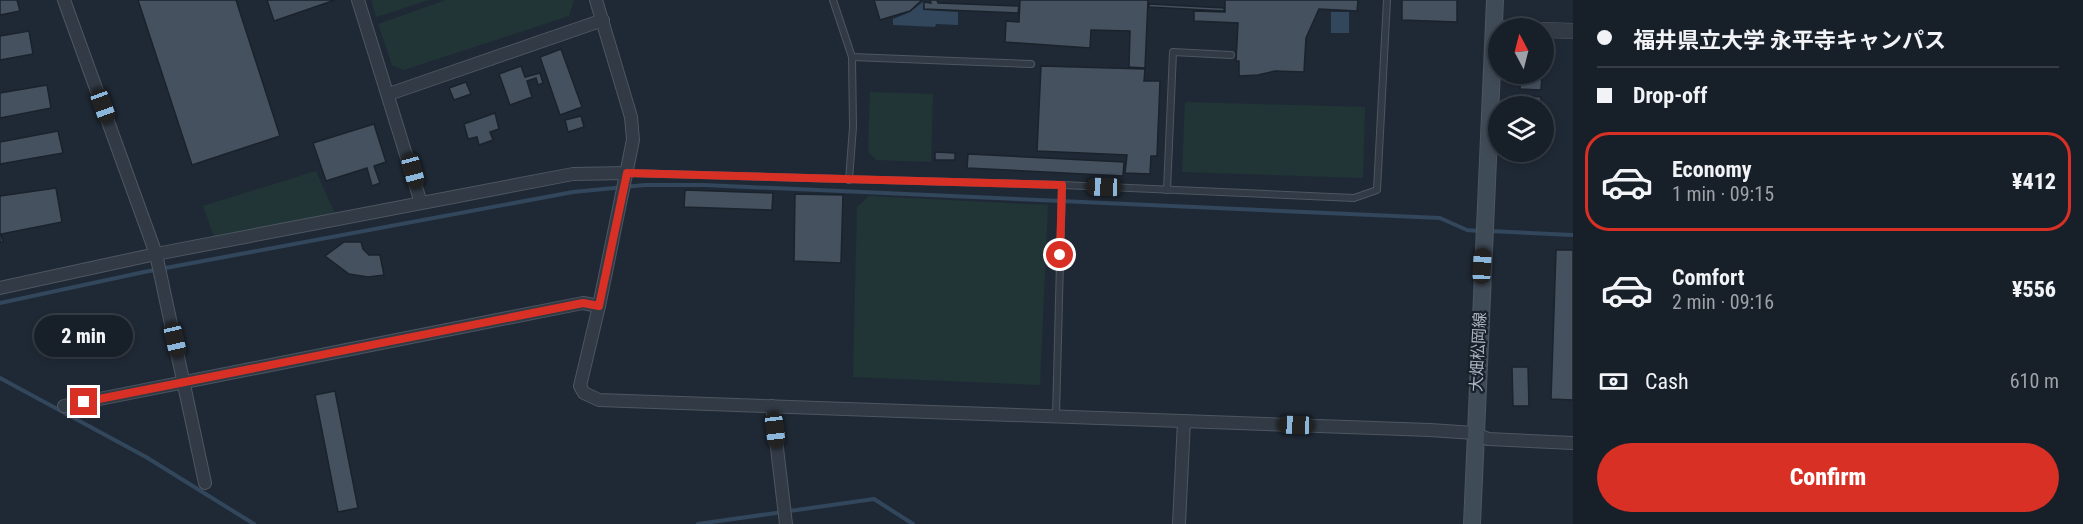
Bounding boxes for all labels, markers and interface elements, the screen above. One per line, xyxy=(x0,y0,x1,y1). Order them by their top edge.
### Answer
north arrow xyxy=(1488,18,1554,84)
map controls xyxy=(1488,18,1554,162)
text: 福井県立大学 永平寺キャンパス xyxy=(1633,28,1946,53)
text: Drop-off xyxy=(1633,83,1707,108)
car xyxy=(88,86,118,126)
button: layers xyxy=(1488,96,1554,162)
car xyxy=(400,151,426,191)
icon: car xyxy=(1600,155,1654,209)
text: Economy xyxy=(1672,157,1752,182)
text: ¥412 xyxy=(2012,169,2056,194)
car xyxy=(1086,177,1122,197)
text: 1 min · 09:15 xyxy=(1672,182,1774,206)
route start xyxy=(1046,241,1073,268)
car xyxy=(1472,248,1492,284)
icon: car xyxy=(1600,263,1654,317)
text: Comfort xyxy=(1672,265,1745,290)
text: ¥556 xyxy=(2012,277,2056,302)
text: 2 min · 09:16 xyxy=(1672,290,1774,314)
street label: 大畑松岡線 xyxy=(1466,312,1490,392)
callout: 2 min xyxy=(34,315,134,357)
car xyxy=(162,320,188,360)
text: 2 min xyxy=(61,324,106,348)
icon: cash xyxy=(1597,365,1630,398)
text: Cash xyxy=(1645,369,1689,394)
text: 610 m xyxy=(2010,369,2059,393)
route end xyxy=(70,388,97,415)
car xyxy=(764,411,786,449)
car xyxy=(1278,415,1314,435)
button: Confirm xyxy=(1597,443,2059,512)

